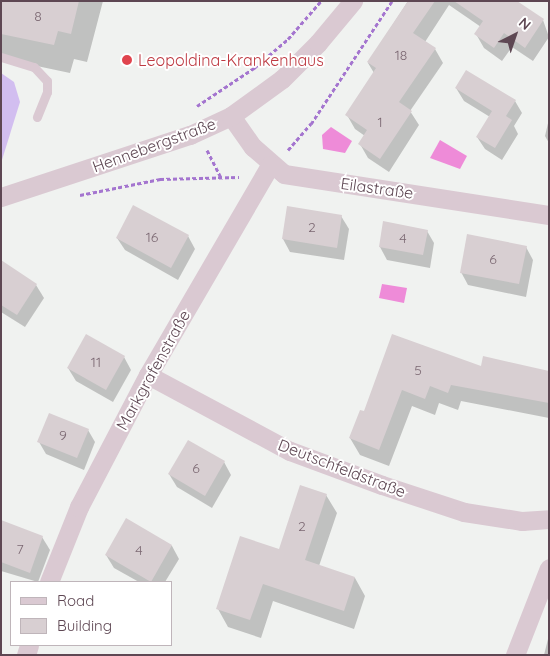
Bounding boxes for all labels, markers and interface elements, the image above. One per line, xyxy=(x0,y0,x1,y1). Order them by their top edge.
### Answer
house number: 8 xyxy=(34,8,42,24)
north arrow xyxy=(490,10,540,60)
text: N xyxy=(515,14,535,34)
house number: 18 xyxy=(395,47,407,63)
place label: Leopoldina-Krankenhaus xyxy=(138,50,324,70)
marker: Leopoldina-Krankenhaus xyxy=(120,53,134,67)
street label: Hennebergstraße xyxy=(90,114,218,176)
house number: 1 xyxy=(377,114,383,130)
street label: Eilastraße xyxy=(339,173,415,203)
house number: 2 xyxy=(308,219,316,235)
house number: 16 xyxy=(146,229,158,245)
house number: 4 xyxy=(399,230,407,246)
house number: 6 xyxy=(489,251,497,267)
street label: Markgrafenstraße xyxy=(112,307,194,433)
house number: 11 xyxy=(91,354,101,370)
house number: 5 xyxy=(414,362,422,378)
house number: 9 xyxy=(59,427,67,443)
street label: Deutschfeldstraße xyxy=(275,435,409,501)
house number: 6 xyxy=(192,460,200,476)
house number: 2 xyxy=(298,518,306,534)
house number: 7 xyxy=(16,541,24,557)
house number: 4 xyxy=(135,542,143,558)
legend xyxy=(10,581,172,646)
text: Road xyxy=(57,591,94,610)
text: Building xyxy=(57,616,112,635)

